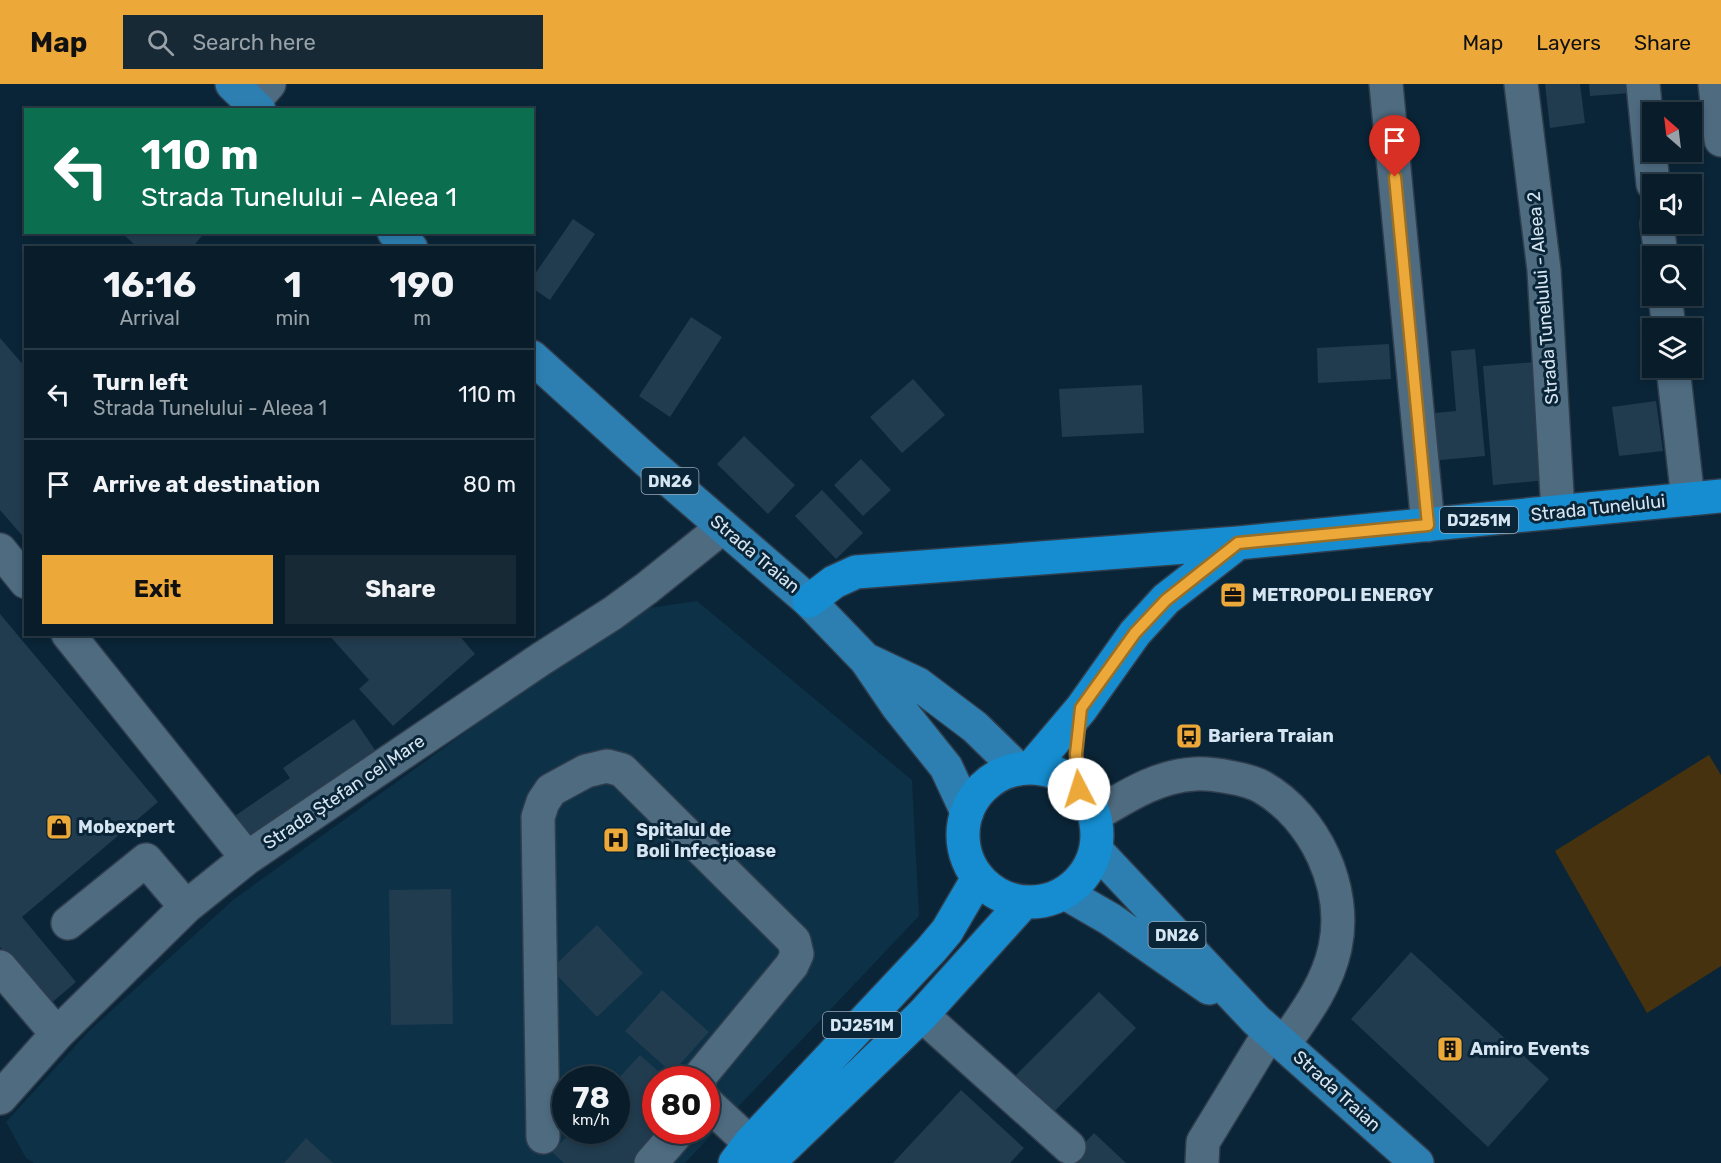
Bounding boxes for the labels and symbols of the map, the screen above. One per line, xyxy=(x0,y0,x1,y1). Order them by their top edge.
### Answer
north arrow xyxy=(1642,102,1702,162)
pin xyxy=(1369,115,1420,177)
street label: Strada Tunelului - Aleea 2 xyxy=(1523,191,1563,405)
road number: DN26 xyxy=(642,468,698,494)
street label: Strada Tunelului xyxy=(1530,490,1666,526)
road number: DJ251M xyxy=(1440,507,1518,533)
street label: Strada Traian xyxy=(706,510,804,598)
office icon: METROPOLI ENERGY xyxy=(1218,580,1248,610)
place label: METROPOLI ENERGY xyxy=(1252,584,1433,606)
bus stop icon: Bariera Traian xyxy=(1174,721,1204,751)
place label: Bariera Traian xyxy=(1208,725,1334,747)
street label: Strada Ștefan cel Mare xyxy=(259,730,429,854)
position arrow xyxy=(1047,757,1111,821)
shop icon: Mobexpert xyxy=(44,812,74,842)
place label: Mobexpert xyxy=(78,816,175,838)
place label: Spitalul de Boli Infecțioase xyxy=(636,819,776,862)
hospital icon: Spitalul de Boli Infecțioase xyxy=(601,825,631,855)
road number: DN26 xyxy=(1148,922,1206,948)
road number: DJ251M xyxy=(823,1012,901,1038)
building icon: Amiro Events xyxy=(1435,1034,1465,1064)
place label: Amiro Events xyxy=(1470,1038,1590,1060)
street label: Strada Traian xyxy=(1289,1046,1385,1136)
speed limit sign: 80 xyxy=(642,1066,720,1144)

